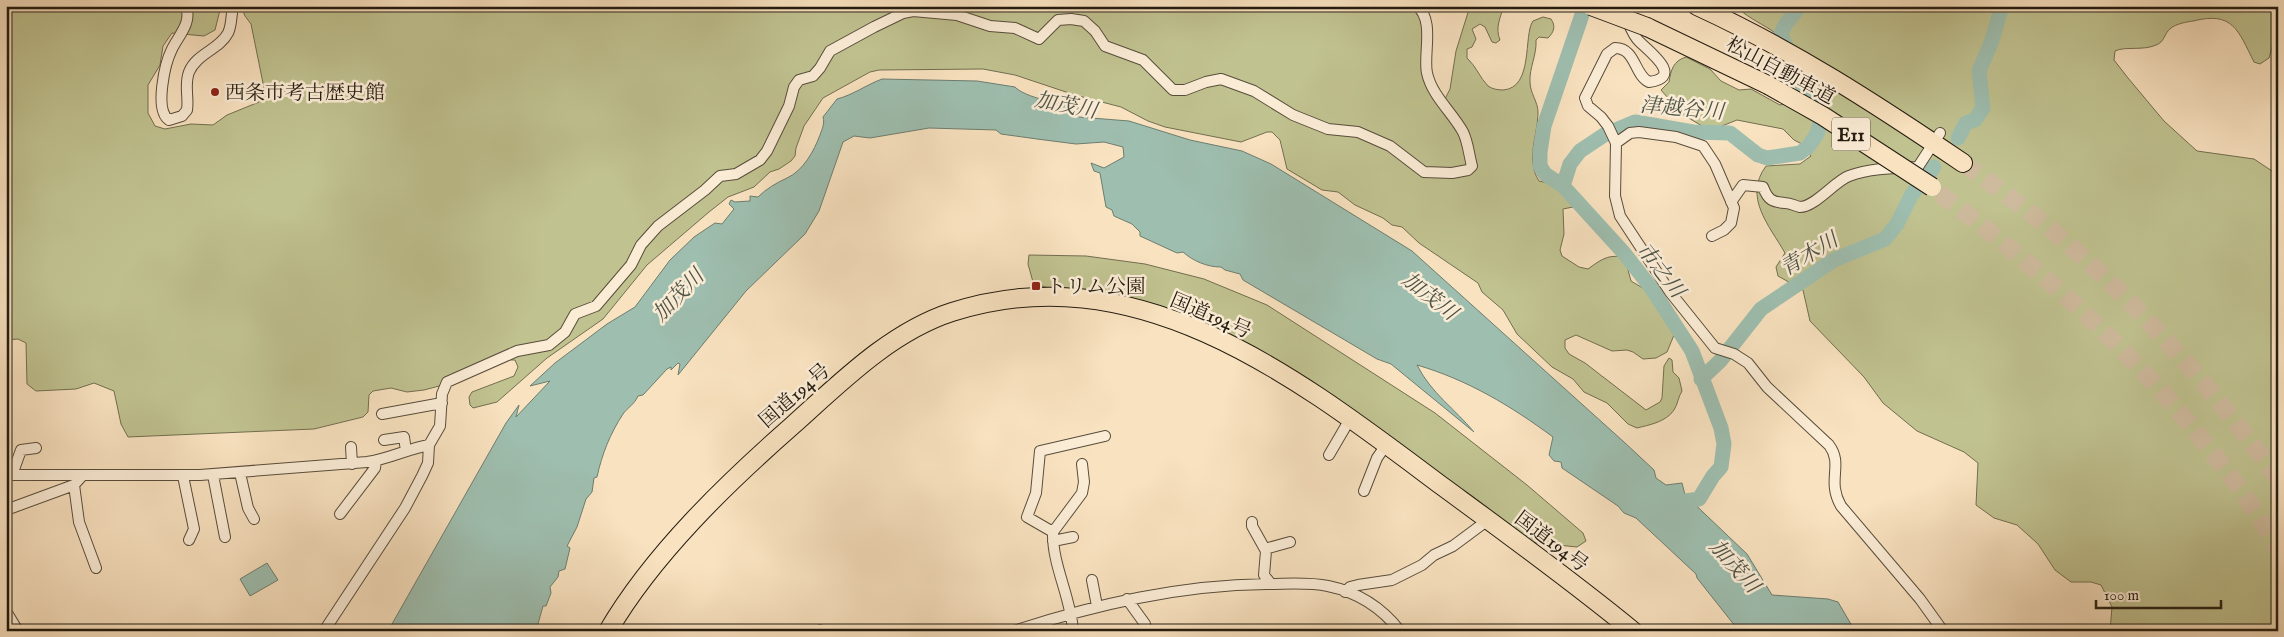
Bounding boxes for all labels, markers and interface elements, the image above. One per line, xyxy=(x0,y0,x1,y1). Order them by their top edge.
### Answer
street label: 松山自動車道 xyxy=(1721,32,1839,111)
place label: 西条市考古歴史館 xyxy=(225,81,385,106)
marker: 西条市考古歴史館 xyxy=(209,86,221,98)
water label: 加茂川 xyxy=(1032,87,1101,126)
water label: 津越谷川 xyxy=(1639,92,1727,127)
road number: E11 xyxy=(1832,118,1870,150)
water label: 青木川 xyxy=(1776,226,1845,283)
water label: 市之川 xyxy=(1630,238,1691,306)
water label: 加茂川 xyxy=(647,263,712,328)
water label: 加茂川 xyxy=(1396,267,1464,328)
place label: トリム公園 xyxy=(1046,275,1146,300)
marker: トリム公園 xyxy=(1030,280,1042,292)
street label: 国道194号 xyxy=(1166,288,1255,345)
street label: 国道194号 xyxy=(754,359,836,434)
street label: 国道194号 xyxy=(1509,506,1593,578)
water label: 加茂川 xyxy=(1703,535,1766,601)
scale bar xyxy=(2096,577,2222,609)
text: 100 m xyxy=(2104,586,2140,605)

